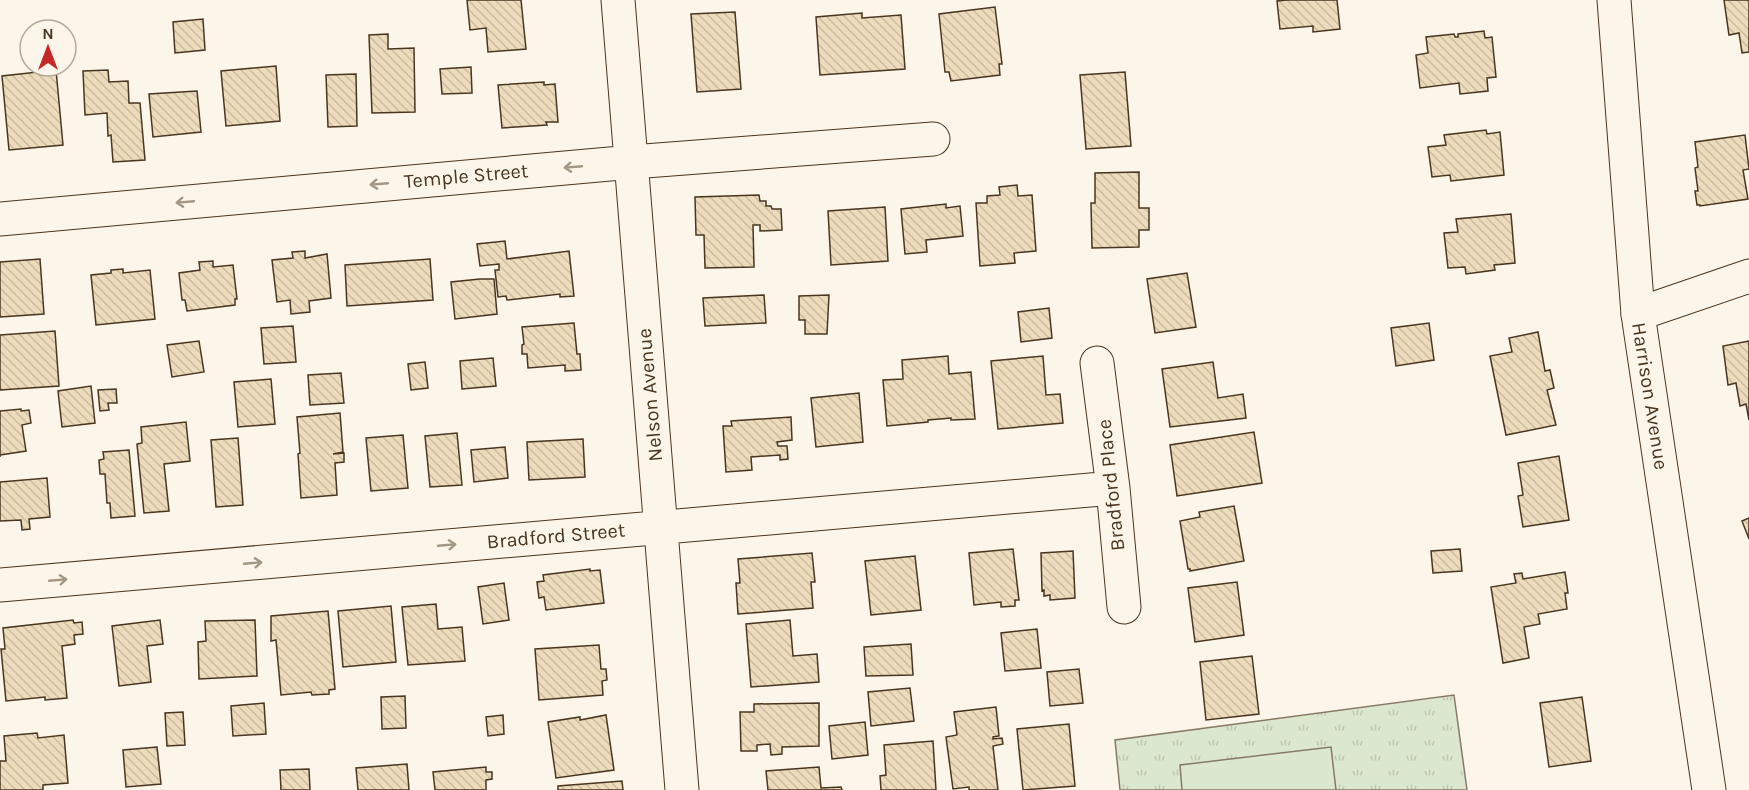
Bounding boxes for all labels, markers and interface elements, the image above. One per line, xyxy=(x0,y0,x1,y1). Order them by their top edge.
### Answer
north arrow xyxy=(18,18,78,78)
text: N xyxy=(42,24,54,43)
street label: Temple Street xyxy=(403,159,530,193)
one-way arrow xyxy=(564,162,584,173)
one-way arrow xyxy=(370,179,390,190)
one-way arrow xyxy=(175,197,195,208)
street label: Harrison Avenue xyxy=(1627,321,1673,471)
street label: Nelson Avenue xyxy=(633,327,667,463)
street label: Bradford Place xyxy=(1093,418,1129,552)
street label: Bradford Street xyxy=(486,518,627,554)
one-way arrow xyxy=(436,539,456,550)
one-way arrow xyxy=(242,557,262,568)
one-way arrow xyxy=(48,574,68,585)

